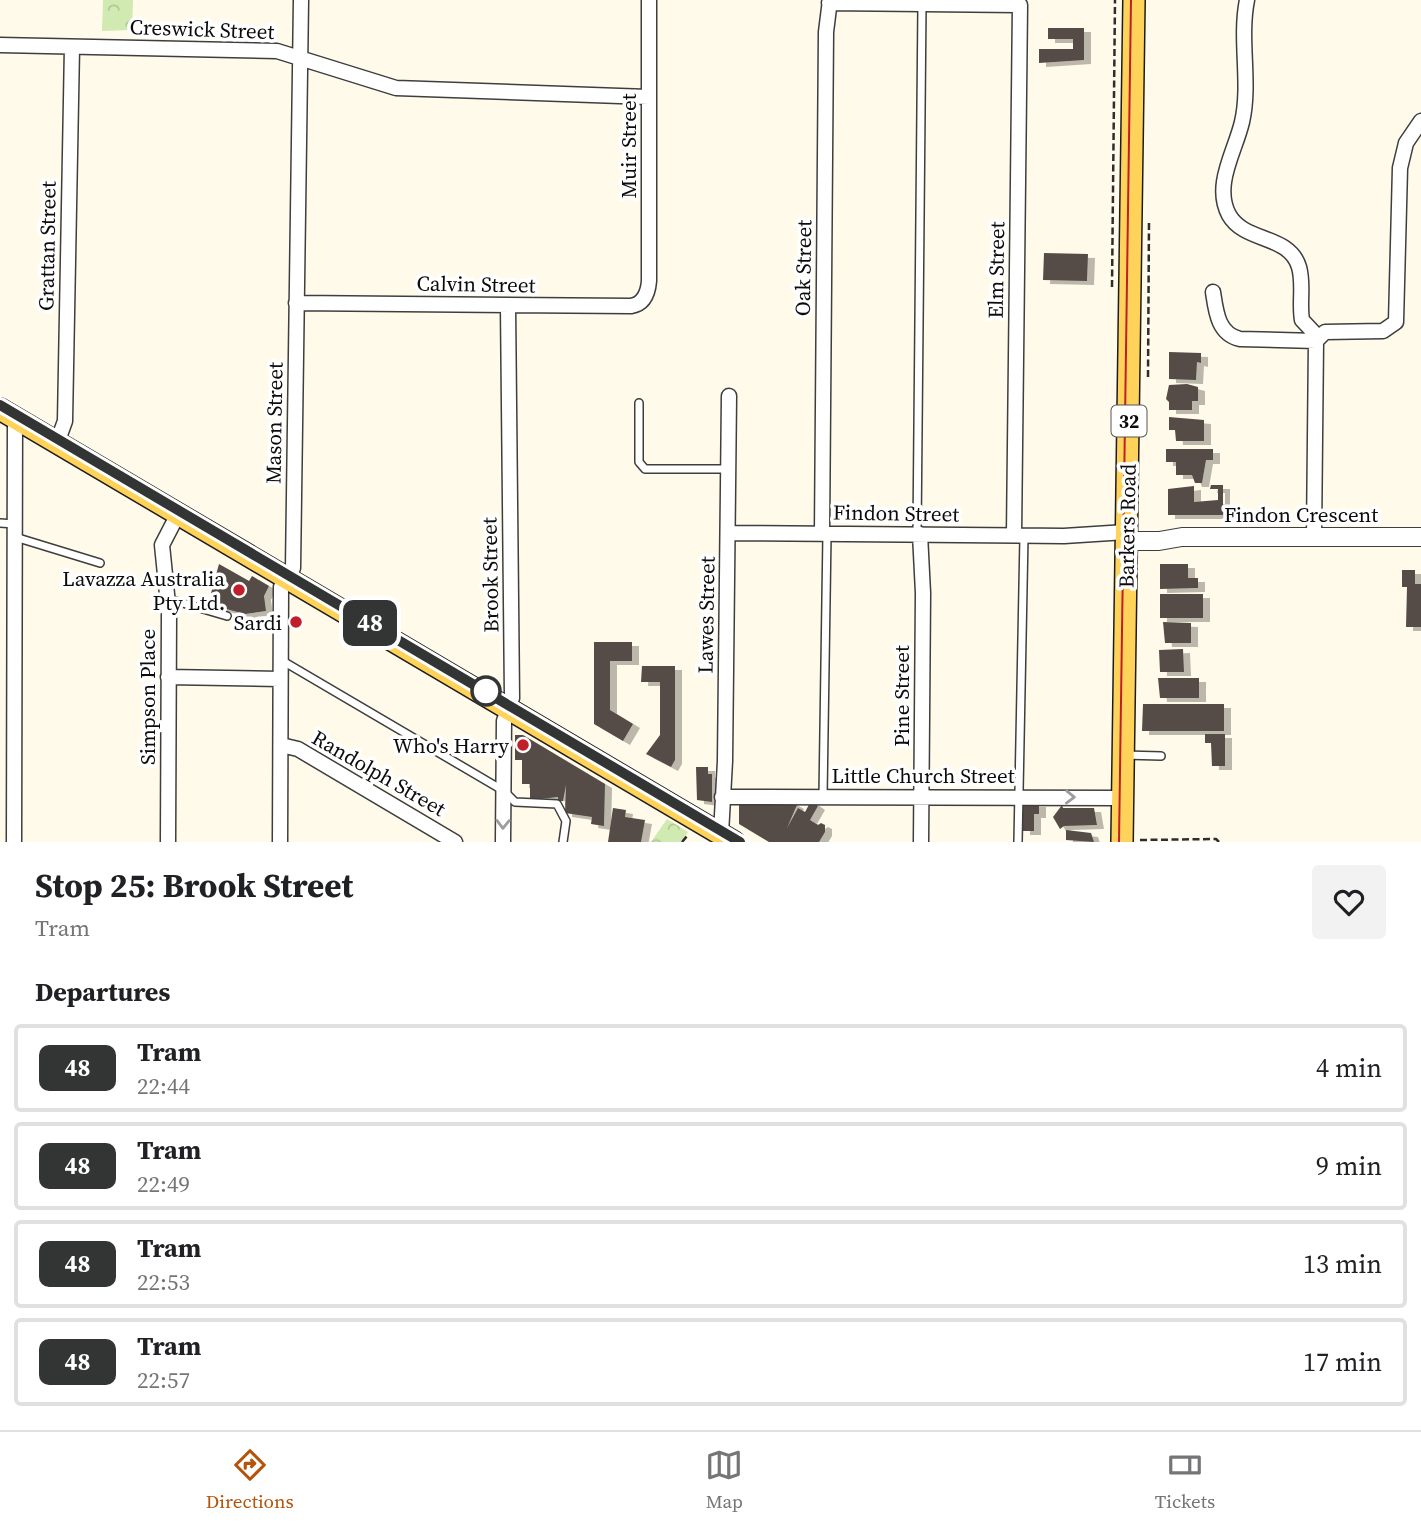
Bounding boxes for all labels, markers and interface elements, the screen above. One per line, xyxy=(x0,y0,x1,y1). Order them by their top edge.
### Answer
street label: Creswick Street xyxy=(129,12,275,46)
street label: Muir Street xyxy=(614,93,643,199)
street label: Grattan Street xyxy=(31,181,63,311)
street label: Oak Street xyxy=(788,219,818,316)
street label: Elm Street xyxy=(981,221,1011,319)
street label: Calvin Street xyxy=(416,268,536,300)
street label: Mason Street xyxy=(258,362,290,484)
road number: 32 xyxy=(1112,406,1146,436)
street label: Barkers Road xyxy=(1111,463,1143,588)
street label: Findon Street xyxy=(833,497,960,529)
street label: Findon Crescent xyxy=(1224,500,1378,529)
street label: Brook Street xyxy=(474,517,506,633)
street label: Lawes Street xyxy=(690,556,722,674)
place label: Lavazza Australia Pty Ltd. xyxy=(62,564,225,617)
marker: Lavazza Australia Pty Ltd. xyxy=(231,582,247,598)
line badge: 48 xyxy=(338,600,402,646)
text: 48 xyxy=(357,606,383,639)
place label: Sardi xyxy=(234,608,282,637)
marker: Sardi xyxy=(288,614,304,630)
street label: Simpson Place xyxy=(133,629,162,765)
street label: Pine Street xyxy=(887,645,916,747)
unlabelled marker xyxy=(471,676,501,706)
street label: Randolph Street xyxy=(307,723,451,823)
place label: Who's Harry xyxy=(393,731,509,760)
marker: Who's Harry xyxy=(515,737,531,753)
street label: Little Church Street xyxy=(832,761,1015,790)
one-way arrow xyxy=(1065,790,1076,805)
one-way arrow xyxy=(495,819,511,830)
text: Stop 25: Brook Street xyxy=(35,863,353,908)
button: heart xyxy=(1312,865,1386,939)
text: Tram xyxy=(35,912,90,944)
text: Departures xyxy=(35,974,170,1010)
text: Tram xyxy=(137,1034,201,1070)
text: 4 min xyxy=(1316,1050,1382,1086)
text: 48 xyxy=(64,1051,91,1084)
text: 22:44 xyxy=(137,1070,190,1102)
text: Tram xyxy=(137,1132,201,1168)
text: 9 min xyxy=(1316,1148,1382,1184)
text: 48 xyxy=(64,1149,91,1182)
text: 22:49 xyxy=(137,1168,190,1200)
text: Tram xyxy=(137,1230,201,1266)
text: 13 min xyxy=(1303,1246,1382,1282)
text: 48 xyxy=(64,1247,91,1280)
text: 22:53 xyxy=(137,1266,190,1298)
text: Tram xyxy=(137,1328,201,1364)
text: 17 min xyxy=(1303,1344,1382,1380)
text: 48 xyxy=(64,1345,91,1378)
text: 22:57 xyxy=(137,1364,190,1396)
tab: Directions xyxy=(206,1446,294,1514)
tab: Map xyxy=(705,1446,743,1514)
tab: Tickets xyxy=(1155,1446,1215,1514)

